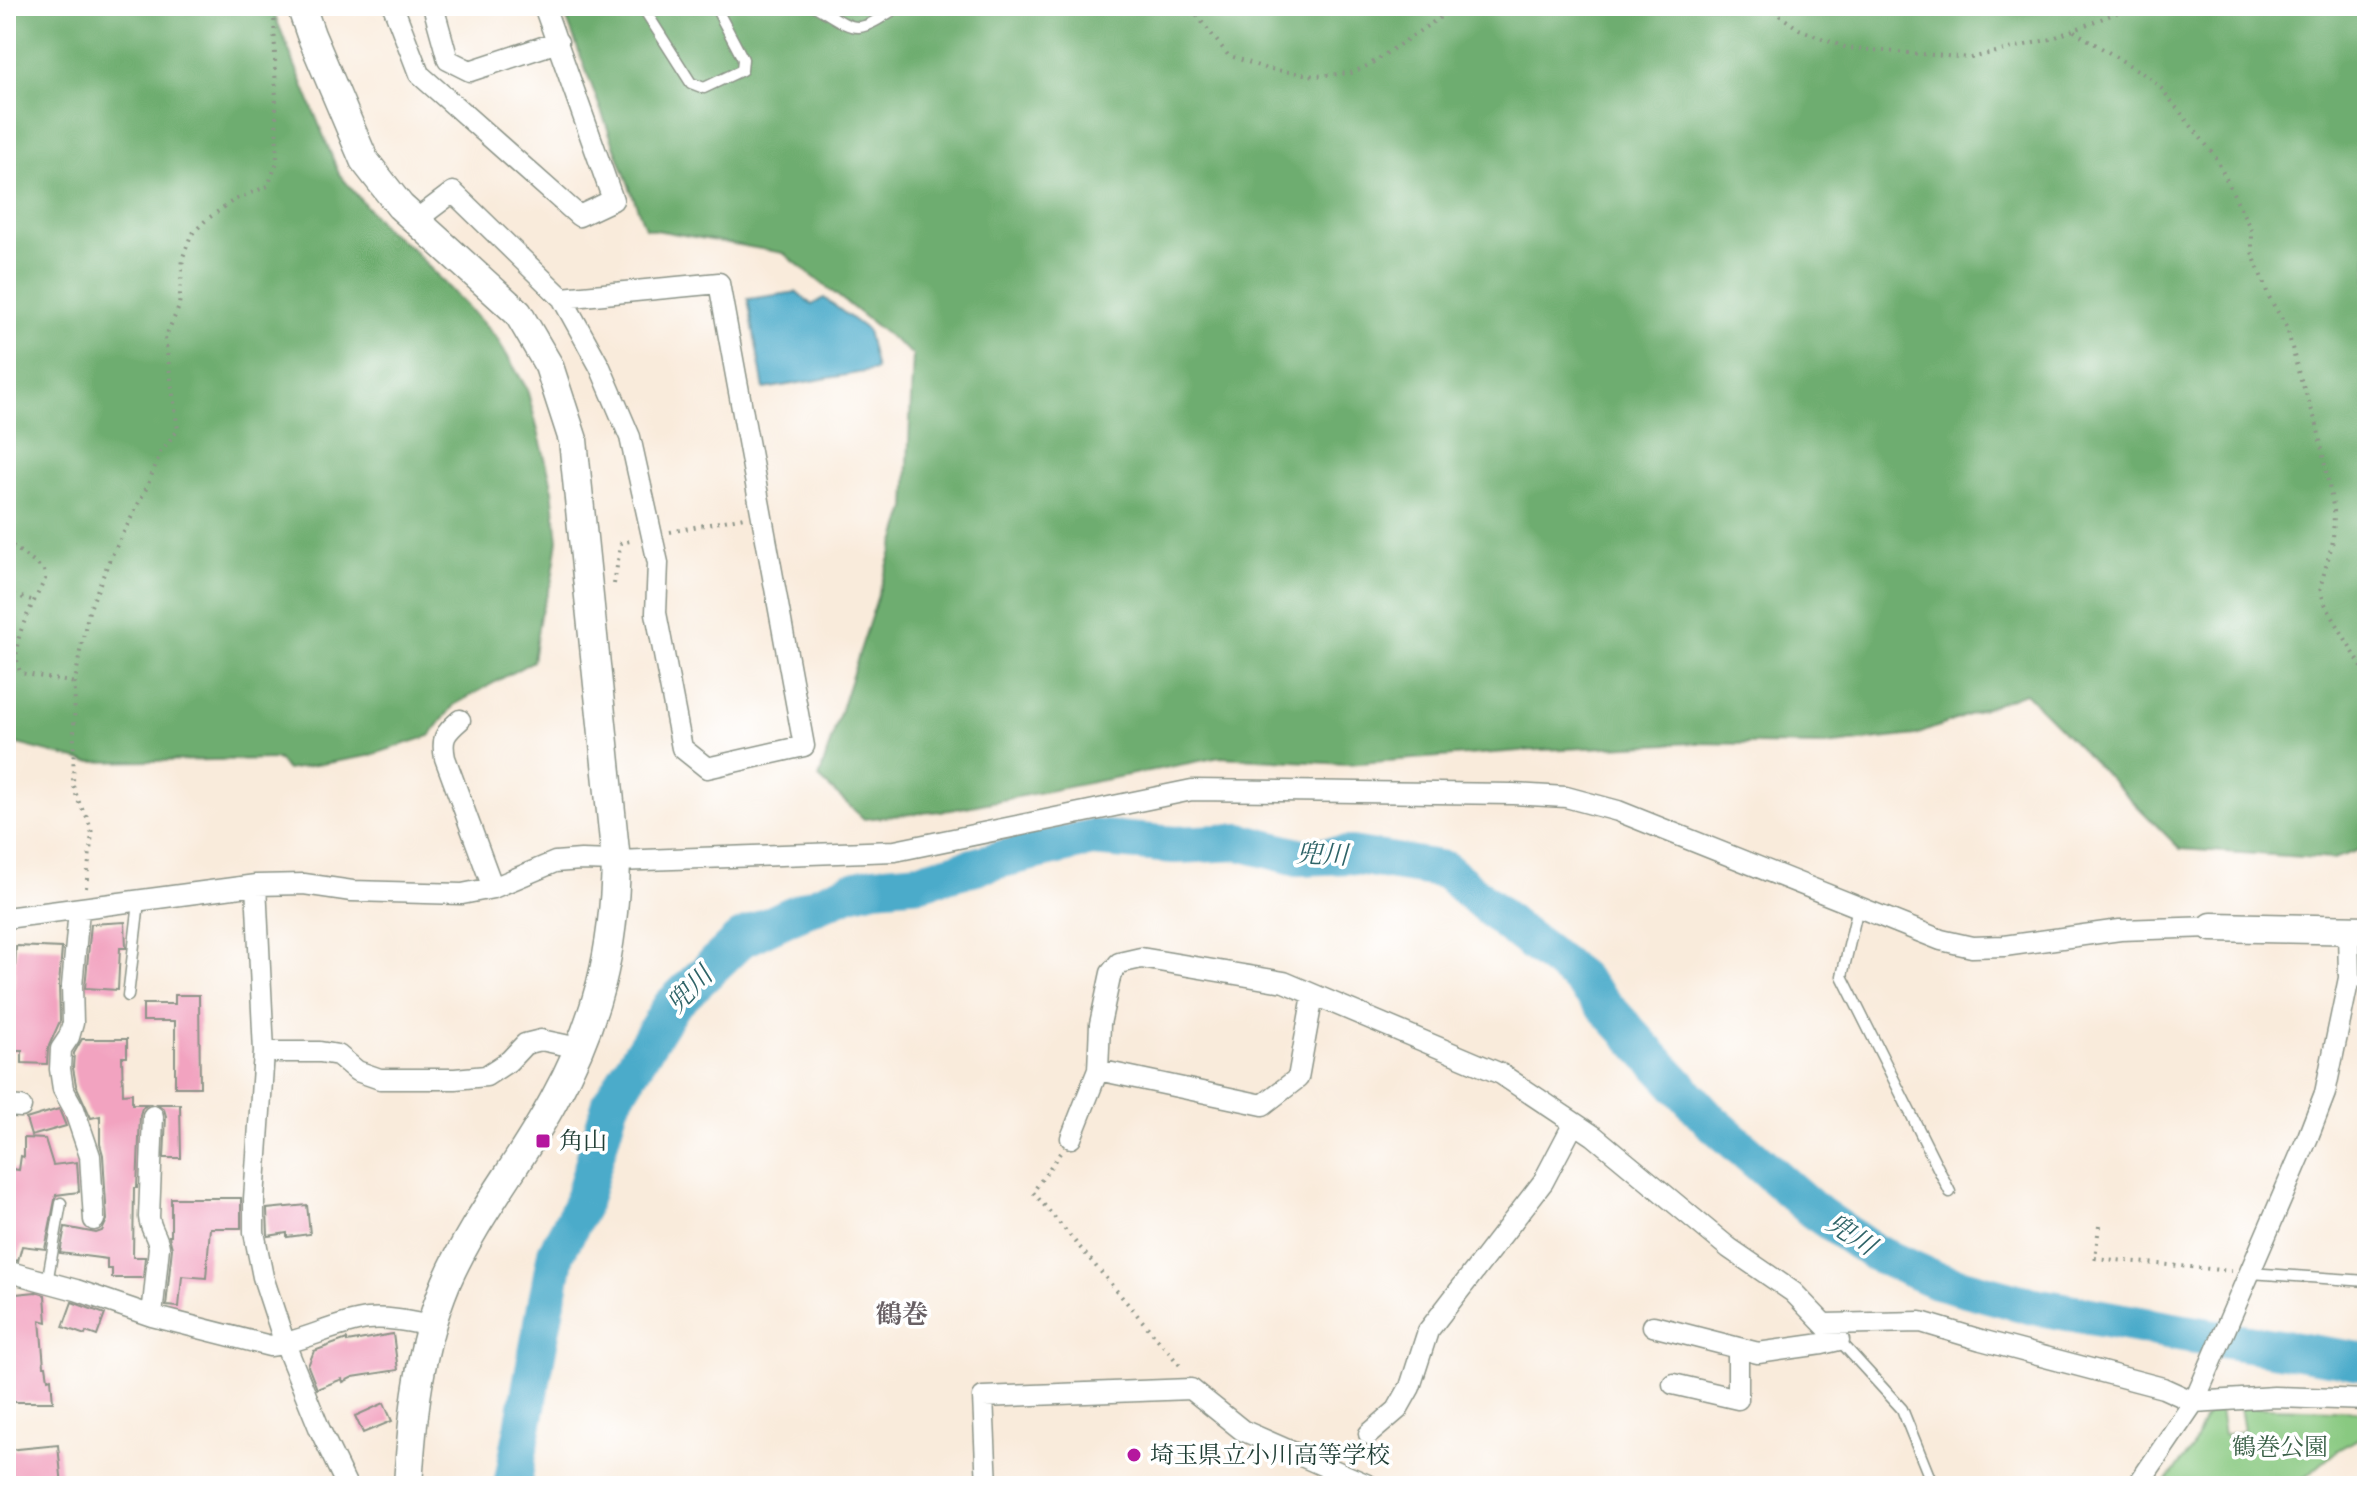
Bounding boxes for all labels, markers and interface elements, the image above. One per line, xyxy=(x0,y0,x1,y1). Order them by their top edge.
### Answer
water label: 兜川 xyxy=(1295,838,1352,872)
water label: 兜川 xyxy=(660,958,722,1020)
place label: 角山 xyxy=(559,1126,607,1157)
marker: 角山 xyxy=(534,1132,552,1150)
water label: 兜川 xyxy=(1820,1207,1884,1264)
district label: 鶴巻 xyxy=(876,1299,928,1331)
park label: 鶴巻公園 xyxy=(2232,1432,2328,1463)
place label: 埼玉県立小川高等学校 xyxy=(1150,1440,1390,1471)
marker: 埼玉県立小川高等学校 xyxy=(1125,1446,1143,1464)

